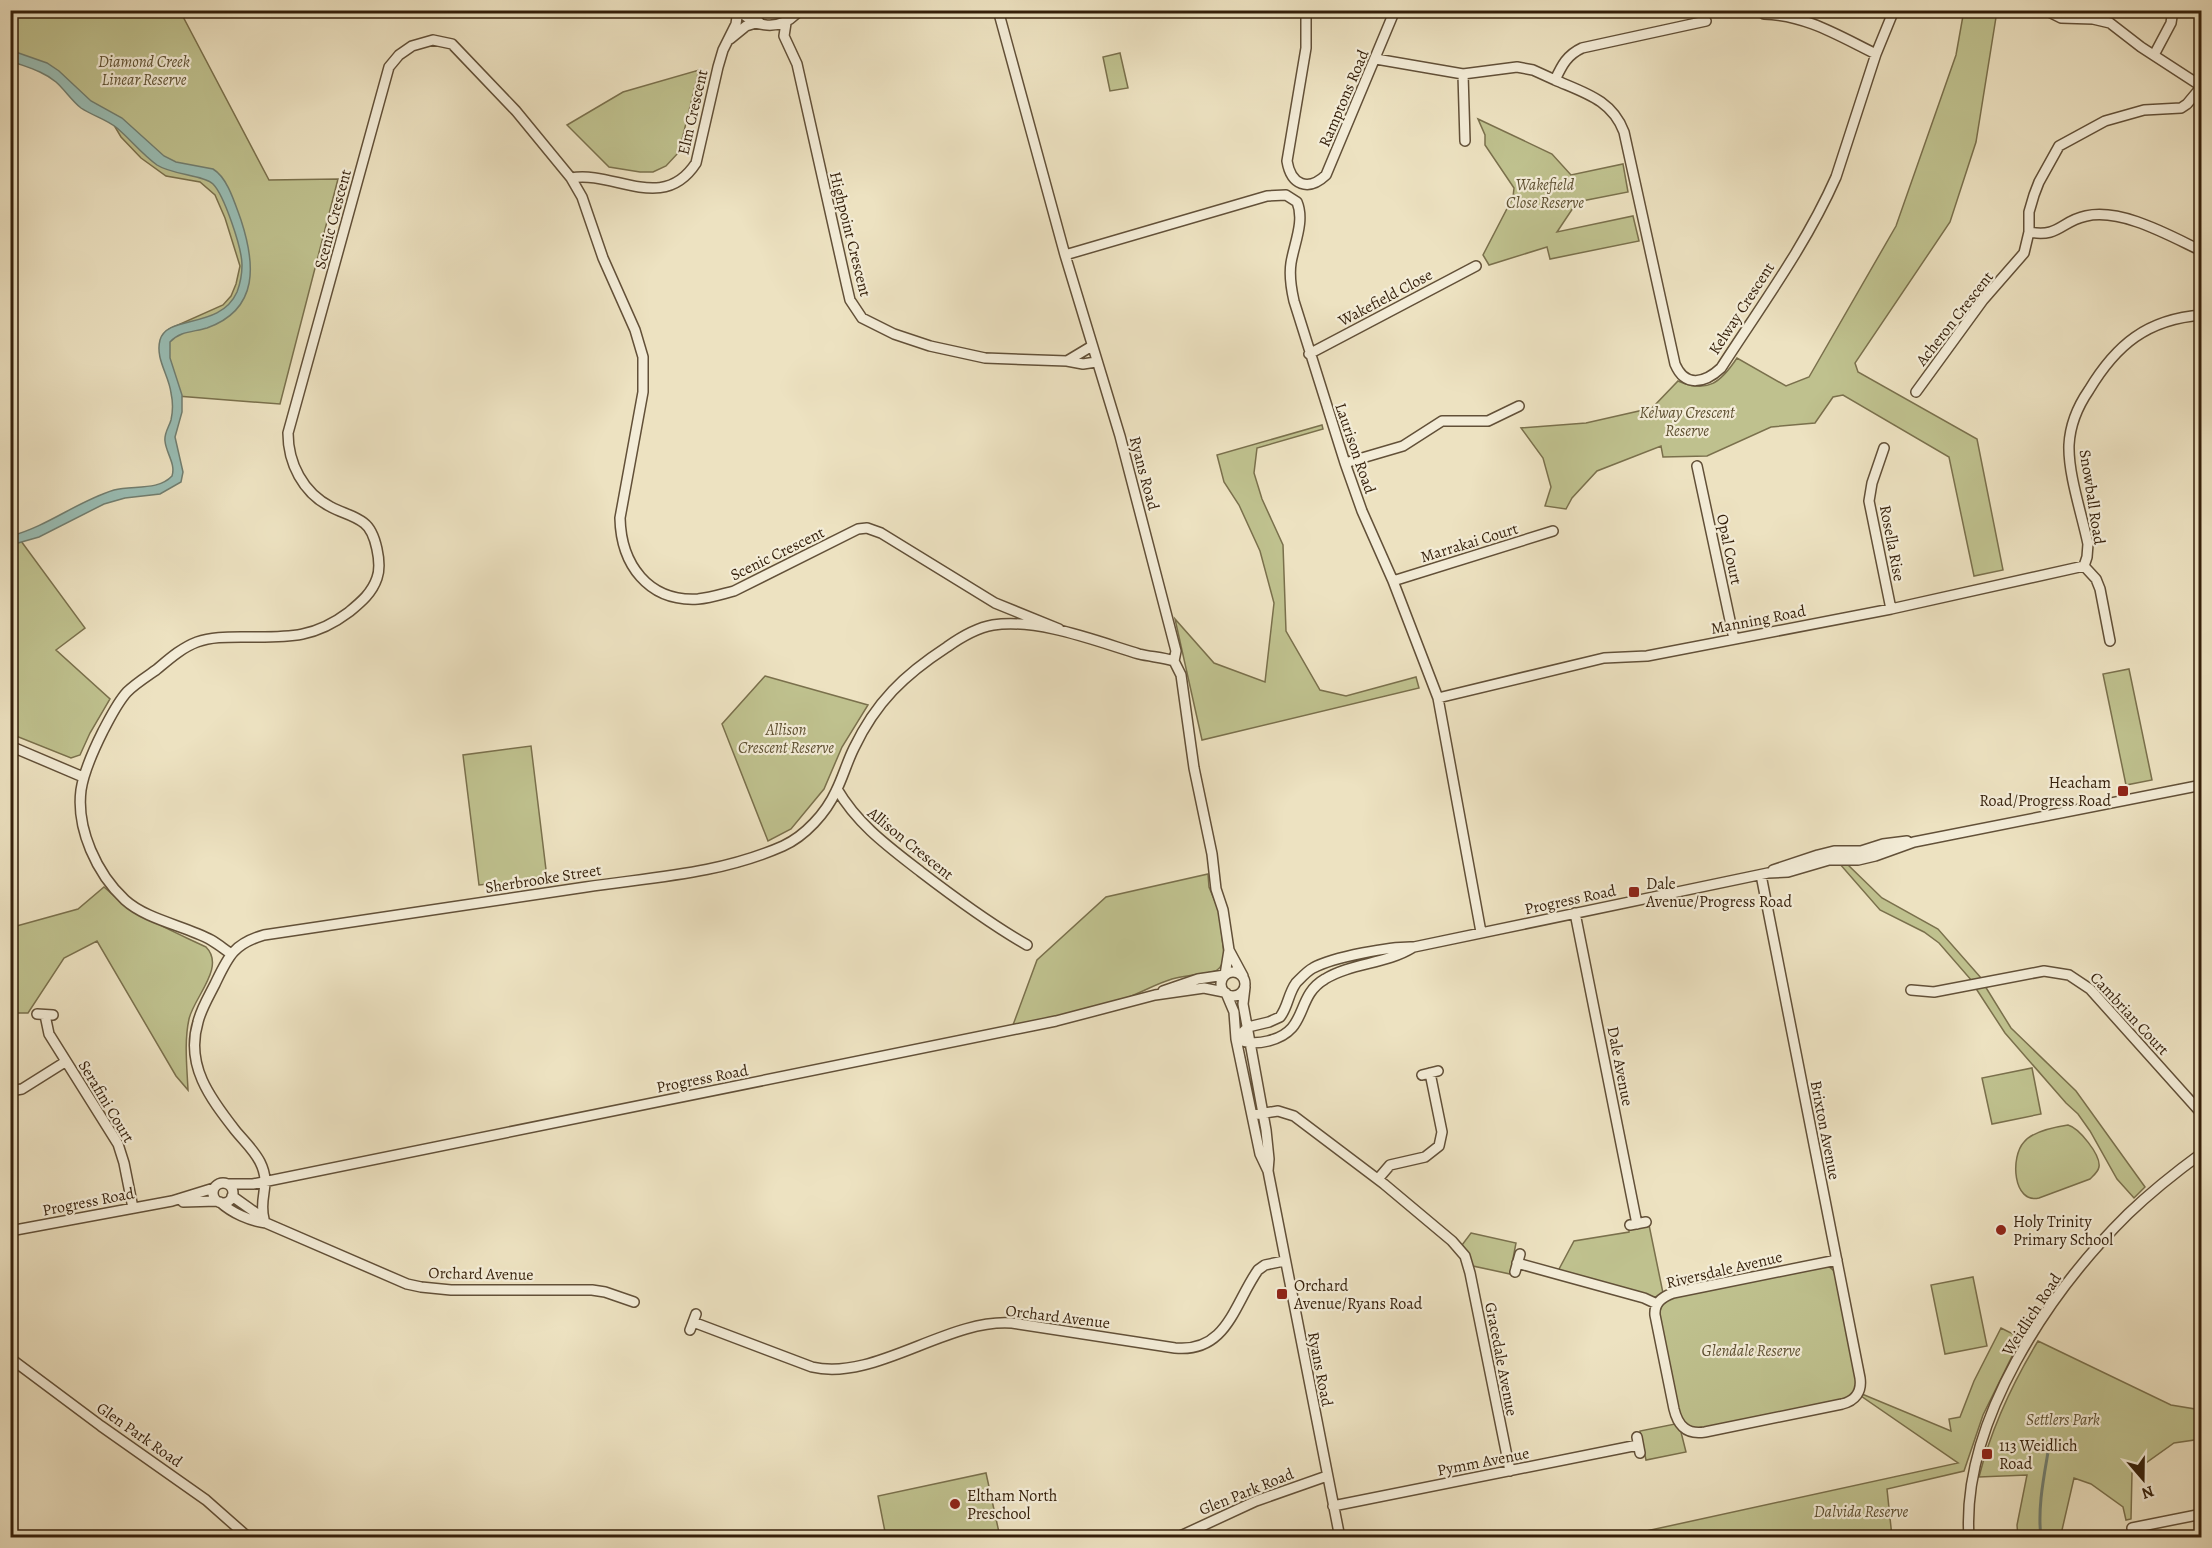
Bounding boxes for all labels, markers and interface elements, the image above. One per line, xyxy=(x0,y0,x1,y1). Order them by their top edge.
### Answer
street label: Ramptons Road xyxy=(1314,46,1374,150)
park label: Diamond Creek Linear Reserve xyxy=(98,51,190,91)
street label: Elm Crescent xyxy=(672,67,713,157)
street label: Scenic Crescent xyxy=(309,167,357,271)
street label: Highpoint Crescent xyxy=(824,169,876,299)
park label: Wakefield Close Reserve xyxy=(1506,174,1584,214)
street label: Kelway Crescent xyxy=(1704,258,1780,359)
street label: Wakefield Close xyxy=(1334,264,1436,332)
street label: Acheron Crescent xyxy=(1910,267,1999,371)
street label: Laurison Road xyxy=(1329,400,1381,497)
park label: Kelway Crescent Reserve xyxy=(1639,402,1736,442)
street label: Ryans Road xyxy=(1124,434,1165,513)
street label: Snowball Road xyxy=(2074,448,2110,547)
street label: Rosella Rise xyxy=(1874,503,1910,583)
street label: Opal Court xyxy=(1711,512,1747,587)
street label: Marrakai Court xyxy=(1418,518,1521,568)
street label: Scenic Crescent xyxy=(727,522,828,586)
street label: Manning Road xyxy=(1709,600,1808,640)
park label: Allison Crescent Reserve xyxy=(738,719,834,759)
place label: Heacham Road/Progress Road xyxy=(1979,772,2111,812)
marker: Heacham Road/Progress Road xyxy=(2116,784,2130,798)
street label: Allison Crescent xyxy=(862,802,958,885)
street label: Sherbrooke Street xyxy=(483,859,603,899)
place label: Dale Avenue/Progress Road xyxy=(1645,873,1792,913)
street label: Progress Road xyxy=(1522,879,1618,920)
marker: Dale Avenue/Progress Road xyxy=(1627,885,1641,899)
street label: Cambrian Court xyxy=(2085,967,2174,1060)
street label: Dale Avenue xyxy=(1602,1025,1639,1108)
street label: Serafini Court xyxy=(73,1056,139,1147)
street label: Progress Road xyxy=(654,1059,750,1099)
street label: Brixton Avenue xyxy=(1805,1079,1845,1182)
street label: Progress Road xyxy=(40,1182,136,1222)
place label: Holy Trinity Primary School xyxy=(2013,1211,2113,1251)
marker: Holy Trinity Primary School xyxy=(1994,1223,2008,1237)
street label: Riversdale Avenue xyxy=(1664,1246,1785,1294)
street label: Orchard Avenue xyxy=(428,1262,534,1286)
street label: Weidlich Road xyxy=(1996,1269,2067,1361)
place label: Orchard Avenue/Ryans Road xyxy=(1293,1275,1423,1315)
marker: Orchard Avenue/Ryans Road xyxy=(1275,1287,1289,1301)
street label: Orchard Avenue xyxy=(1004,1300,1111,1334)
street label: Gracedale Avenue xyxy=(1479,1300,1523,1418)
street label: Ryans Road xyxy=(1302,1330,1338,1409)
park label: Glendale Reserve xyxy=(1702,1340,1801,1362)
street label: Glen Park Road xyxy=(92,1397,187,1473)
park label: Settlers Park xyxy=(2026,1409,2100,1431)
place label: 113 Weidlich Road xyxy=(1999,1435,2078,1475)
street label: Pymm Avenue xyxy=(1435,1442,1531,1482)
marker: 113 Weidlich Road xyxy=(1980,1447,1994,1461)
north arrow xyxy=(2113,1449,2173,1509)
street label: Glen Park Road xyxy=(1196,1463,1297,1521)
text: N xyxy=(2138,1480,2157,1505)
place label: Eltham North Preschool xyxy=(967,1485,1058,1525)
marker: Eltham North Preschool xyxy=(948,1497,962,1511)
park label: Dalvida Reserve xyxy=(1814,1501,1908,1523)

